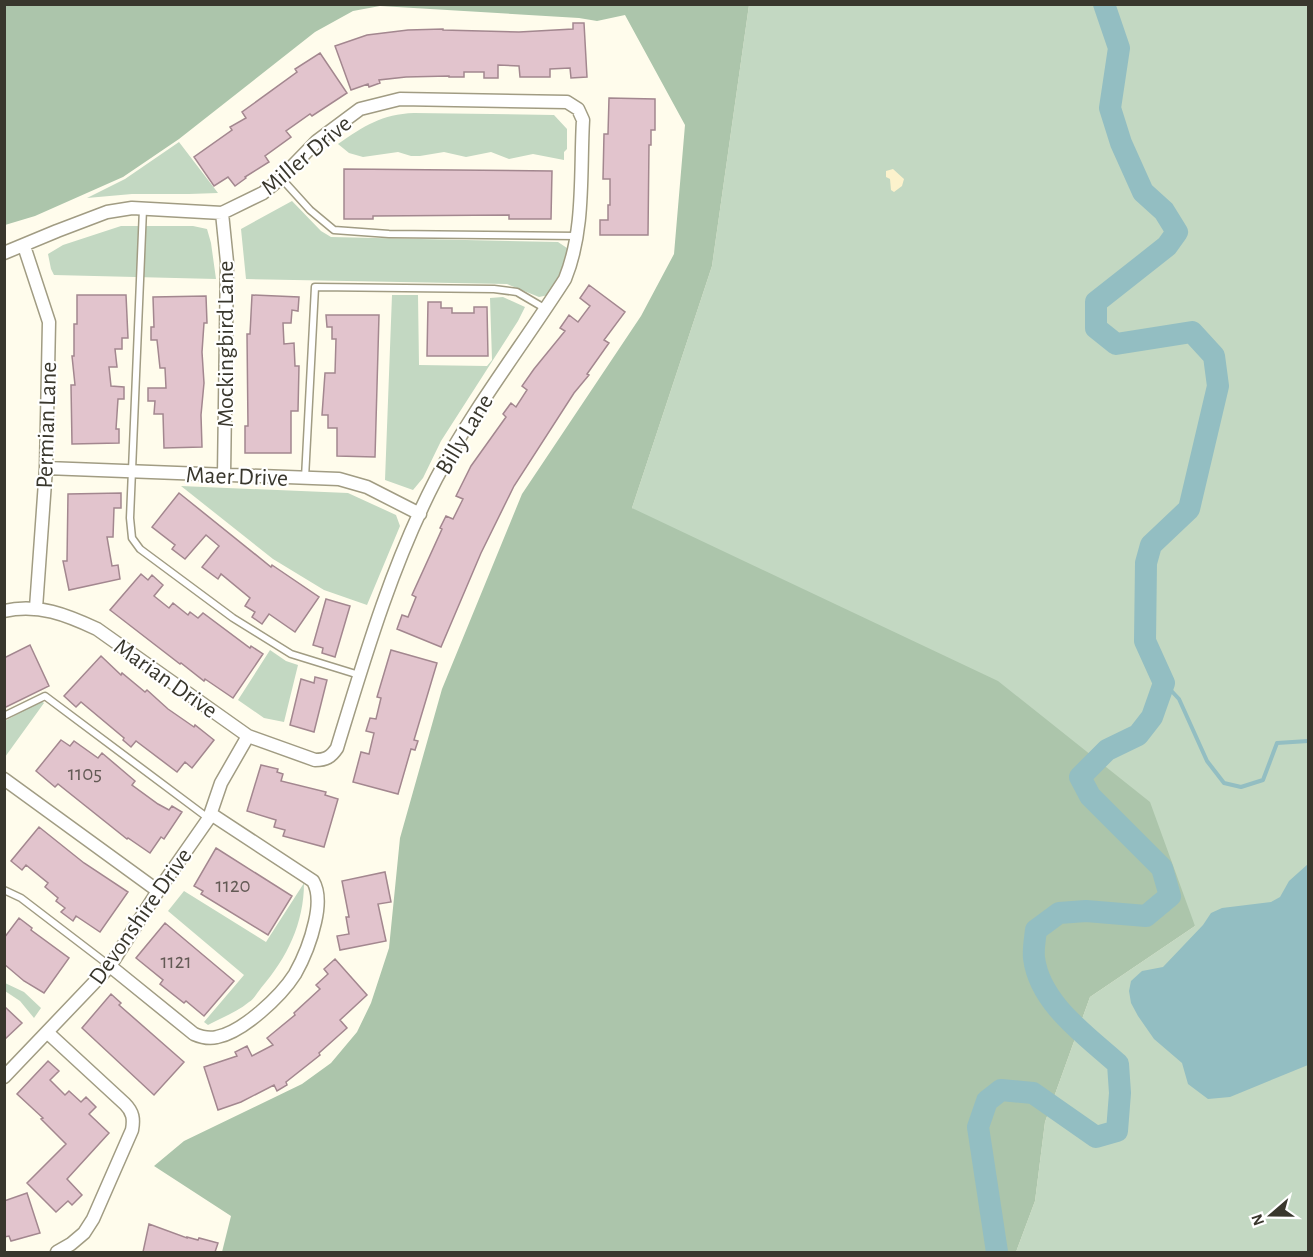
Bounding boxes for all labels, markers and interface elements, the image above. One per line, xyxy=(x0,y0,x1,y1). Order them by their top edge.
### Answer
street label: Miller Drive xyxy=(257,111,356,200)
street label: Mockingbird Lane xyxy=(214,261,238,427)
street label: Permian Lane xyxy=(33,361,61,489)
street label: Billy Lane xyxy=(432,390,498,479)
street label: Maer Drive xyxy=(185,463,289,491)
street label: Marian Drive xyxy=(109,635,222,723)
house number: 1105 xyxy=(68,763,102,784)
street label: Devonshire Drive xyxy=(85,844,197,989)
house number: 1120 xyxy=(215,875,251,896)
house number: 1121 xyxy=(160,951,192,972)
north arrow xyxy=(1241,1185,1301,1245)
text: N xyxy=(1248,1212,1267,1228)

